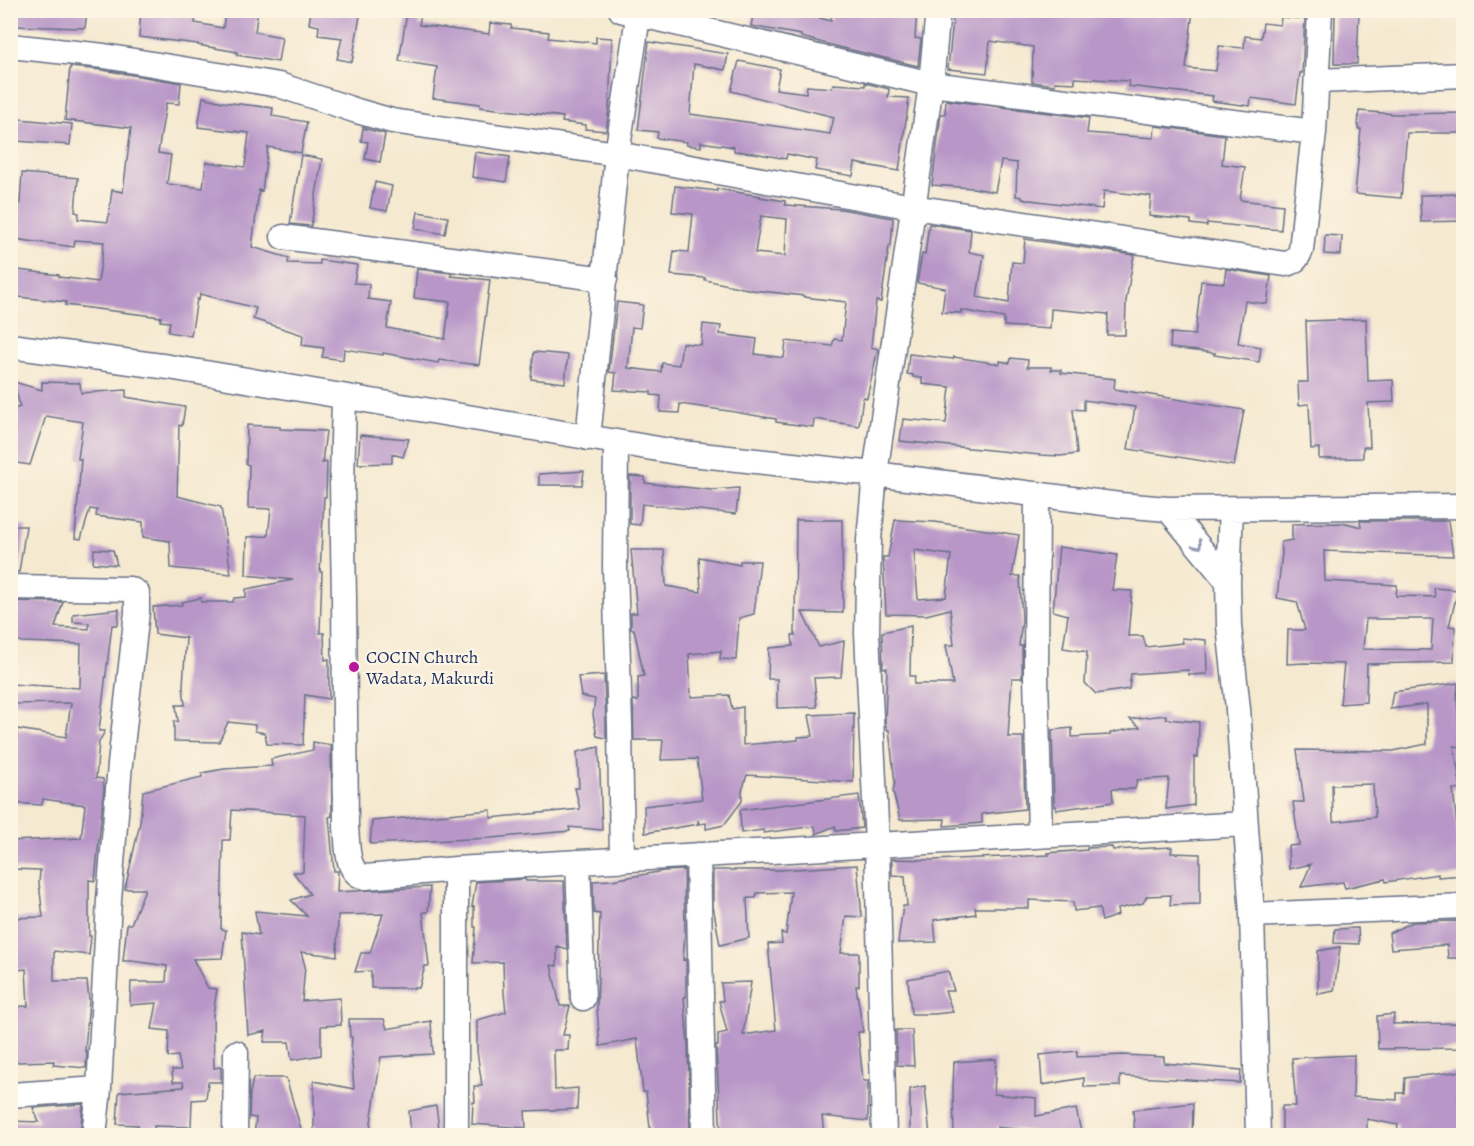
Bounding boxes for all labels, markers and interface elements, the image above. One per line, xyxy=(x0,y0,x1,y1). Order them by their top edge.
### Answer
one-way arrow xyxy=(1190,539,1201,550)
place label: COCIN Church Wadata, Makurdi xyxy=(365,645,494,690)
marker: COCIN Church Wadata, Makurdi xyxy=(347,660,361,674)

